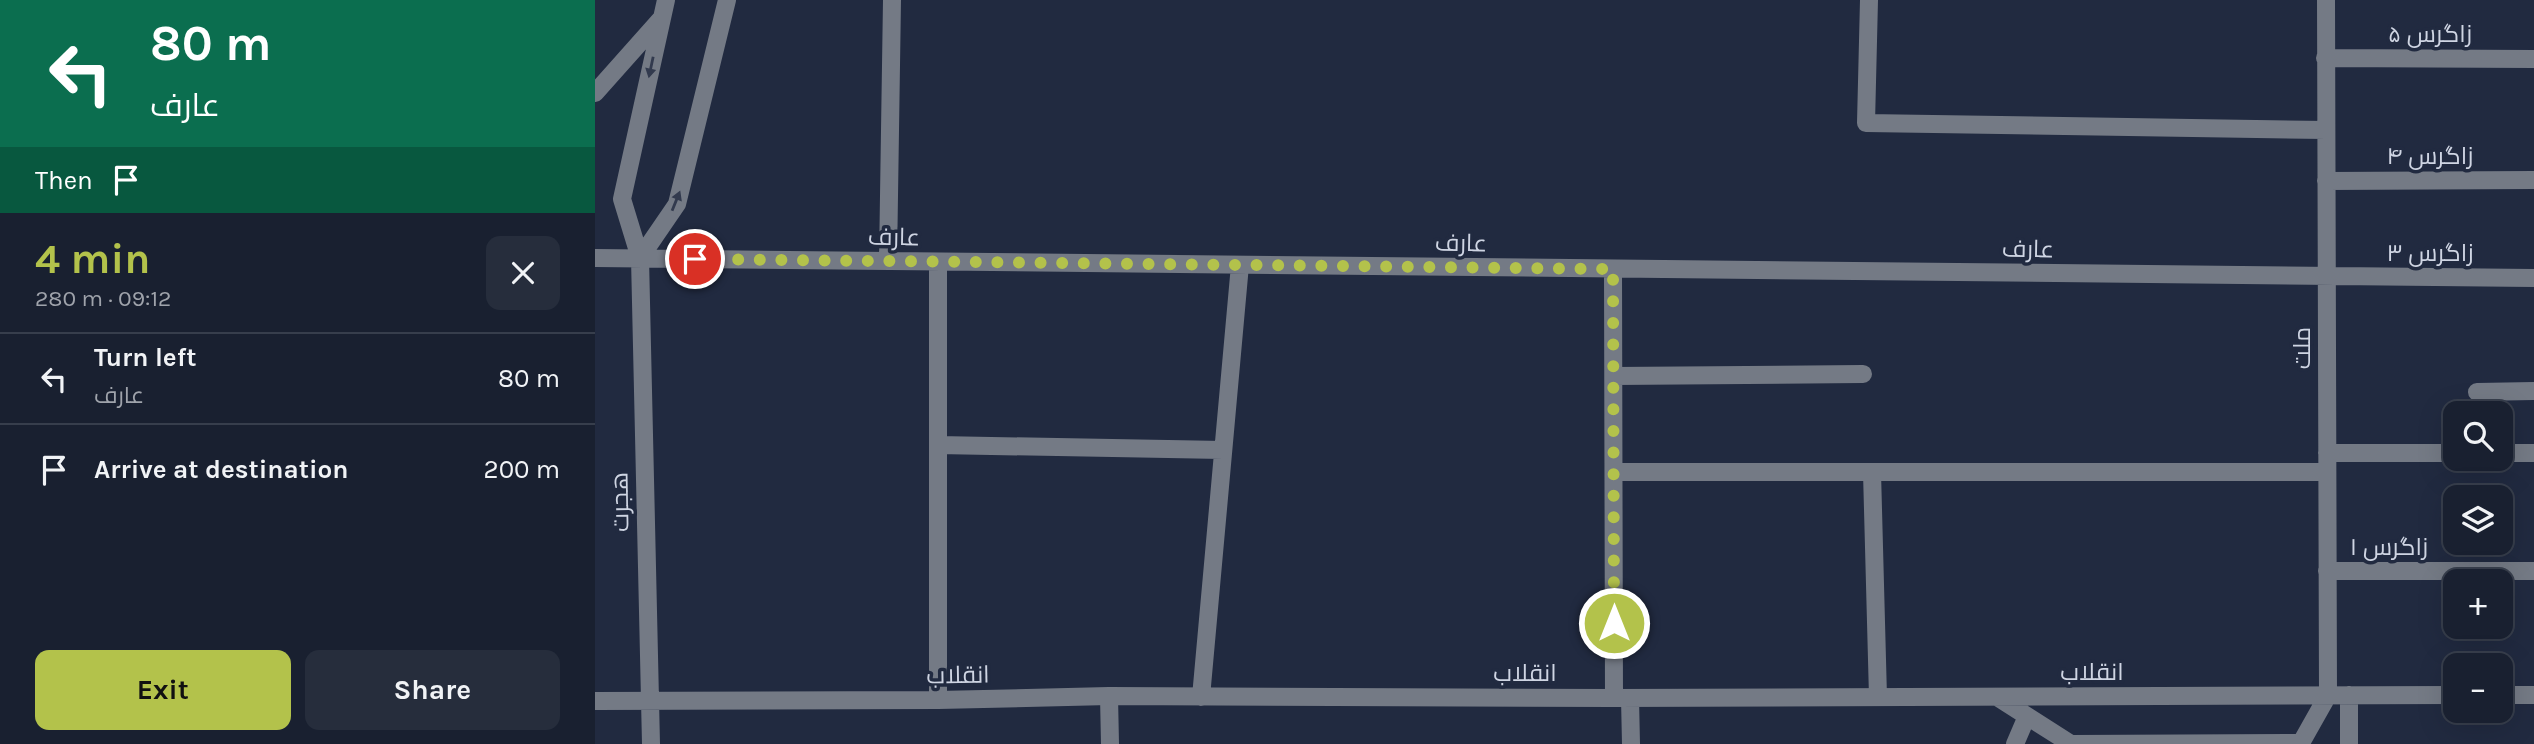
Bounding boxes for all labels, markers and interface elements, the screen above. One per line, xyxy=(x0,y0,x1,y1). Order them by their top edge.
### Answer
text: 80 m xyxy=(150,15,272,72)
street label: زاگرس ۵ xyxy=(2388,20,2472,48)
icon: left xyxy=(35,28,126,119)
one-way arrow xyxy=(645,56,656,78)
text: عارف xyxy=(150,87,220,124)
street label: زاگرس ۴ xyxy=(2387,142,2473,170)
icon: arrive xyxy=(107,161,145,199)
text: Then xyxy=(35,165,93,196)
one-way arrow xyxy=(671,190,682,211)
street label: عارف xyxy=(868,223,920,251)
pin xyxy=(665,229,725,289)
street label: عارف xyxy=(1435,229,1487,257)
text: 4 min xyxy=(35,234,150,284)
street label: عارف xyxy=(2002,235,2054,263)
button: close xyxy=(486,236,560,310)
street label: زاگرس ۳ xyxy=(2386,239,2474,267)
icon: arrive xyxy=(676,240,714,278)
text: 280 m · 09:12 xyxy=(35,285,171,312)
street label: ملت xyxy=(2288,327,2316,369)
text: Turn left xyxy=(94,342,196,373)
icon: left xyxy=(35,360,73,398)
text: 80 m xyxy=(498,363,560,394)
text: عارف xyxy=(94,382,144,409)
map controls xyxy=(2443,401,2513,723)
button: search xyxy=(2443,401,2513,471)
icon: arrive xyxy=(35,451,73,489)
text: Arrive at destination xyxy=(94,454,348,485)
text: 200 m xyxy=(484,454,560,485)
street label: هجرت xyxy=(605,472,635,532)
button: layers xyxy=(2443,485,2513,555)
street label: زاگرس ۱ xyxy=(2350,533,2428,561)
button: + xyxy=(2443,569,2513,639)
position arrow xyxy=(1577,586,1651,660)
button: Exit xyxy=(35,650,291,730)
button: Share xyxy=(305,650,560,730)
button: − xyxy=(2443,653,2513,723)
street label: انقلاب xyxy=(2060,658,2124,686)
street label: انقلاب xyxy=(1493,659,1557,687)
street label: انقلاب xyxy=(926,660,990,690)

